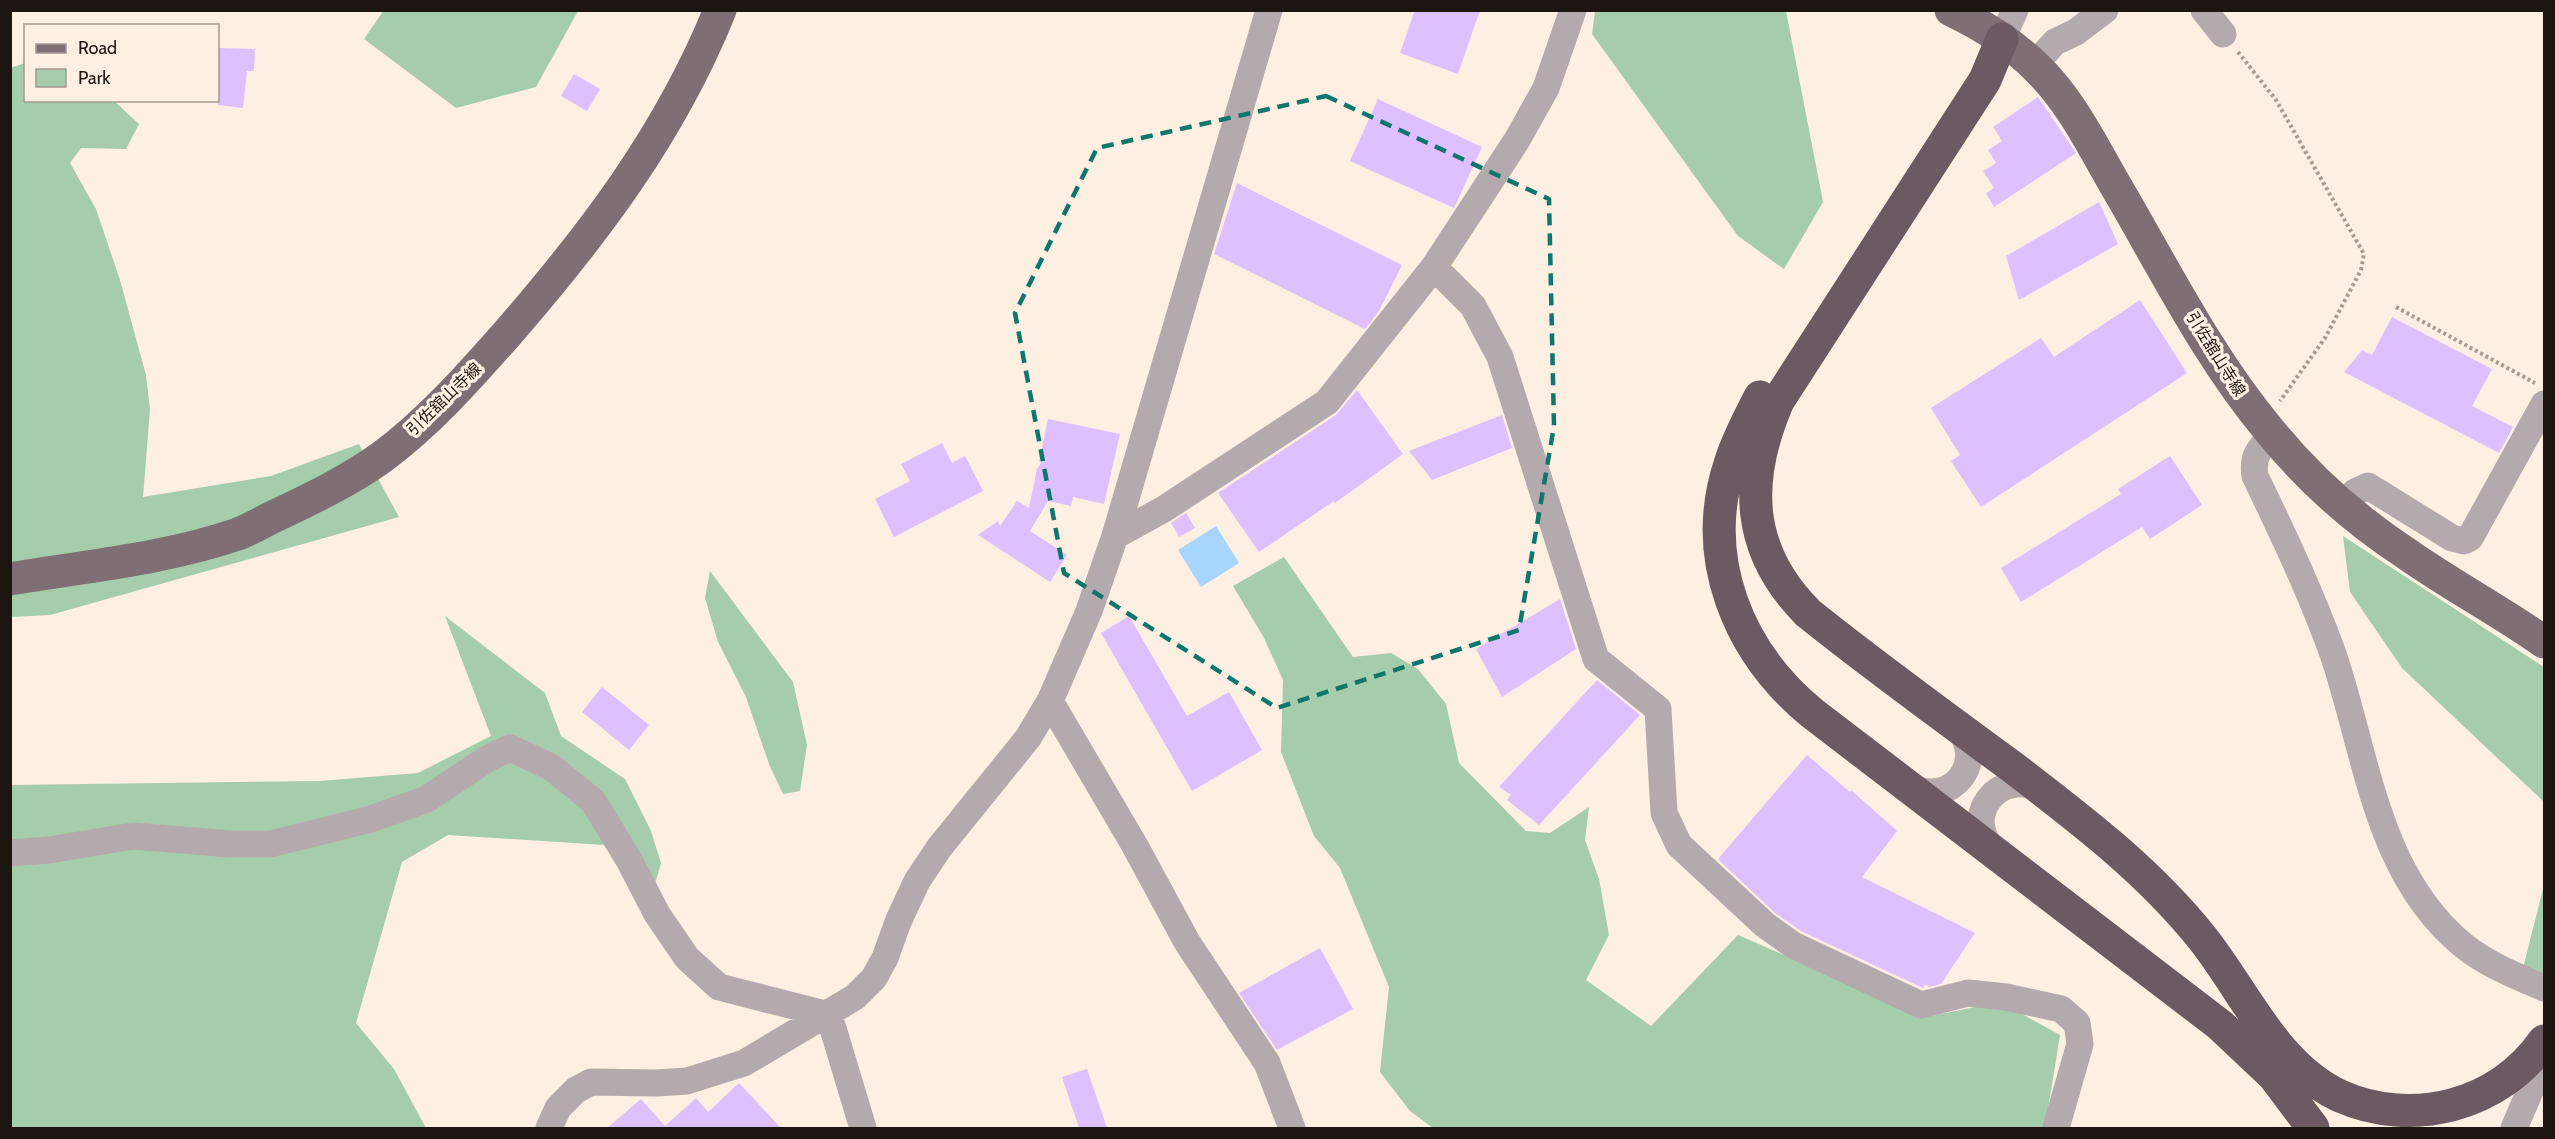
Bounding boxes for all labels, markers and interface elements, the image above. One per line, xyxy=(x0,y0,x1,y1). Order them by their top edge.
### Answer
legend xyxy=(24,24,219,102)
text: Road xyxy=(78,37,117,59)
text: Park xyxy=(78,67,111,89)
street label: 引佐舘山寺線 xyxy=(2183,308,2249,400)
street label: 引佐舘山寺線 xyxy=(403,359,485,439)

